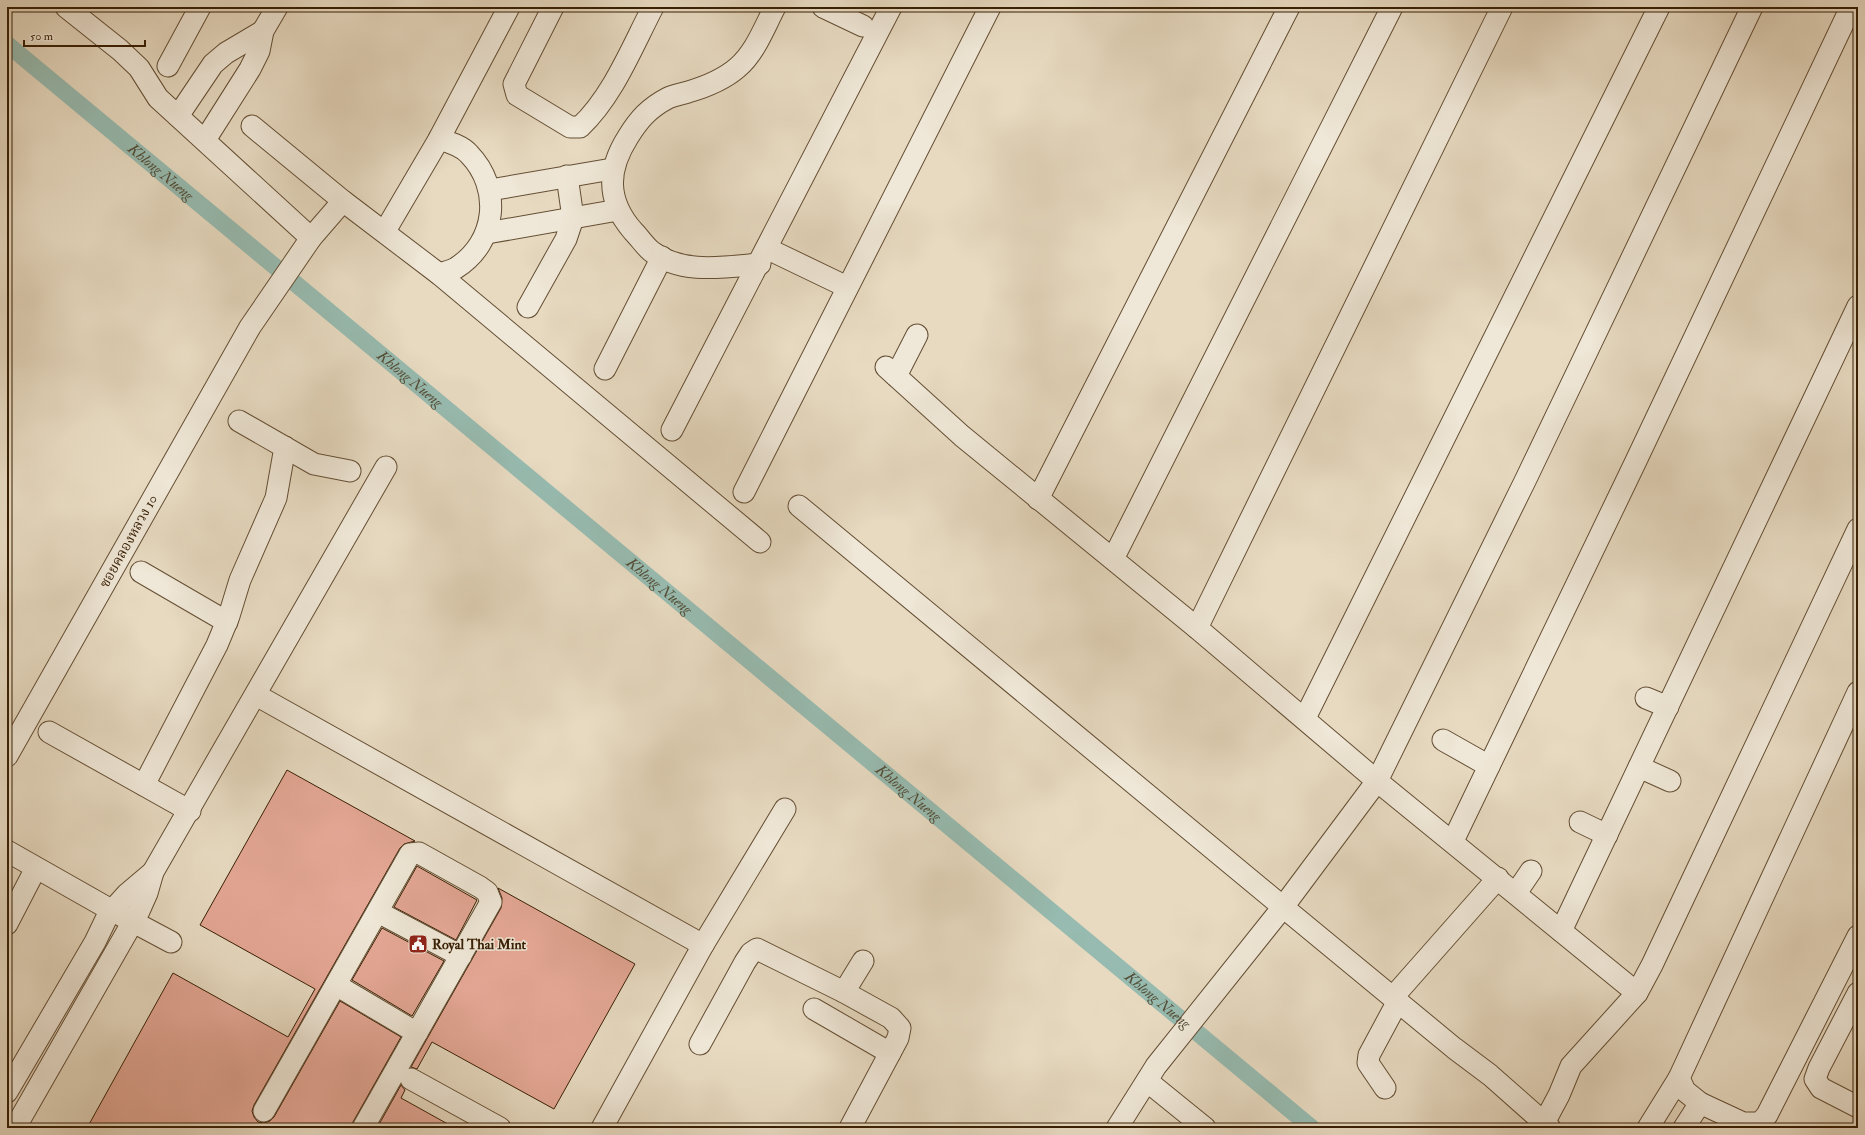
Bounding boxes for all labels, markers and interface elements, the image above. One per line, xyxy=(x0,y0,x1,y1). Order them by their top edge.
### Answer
scale bar xyxy=(24,22,145,48)
text: 50 m xyxy=(30,29,54,44)
water label: Khlong Nueng xyxy=(123,139,198,206)
water label: Khlong Nueng xyxy=(372,346,448,413)
street label: ซอยคลองหลวง 10 xyxy=(96,492,161,591)
water label: Khlong Nueng xyxy=(621,553,697,620)
water label: Khlong Nueng xyxy=(871,760,946,827)
public building icon: Royal Thai Mint xyxy=(407,933,429,955)
place label: Royal Thai Mint xyxy=(432,936,527,954)
water label: Khlong Nueng xyxy=(1120,967,1195,1034)

